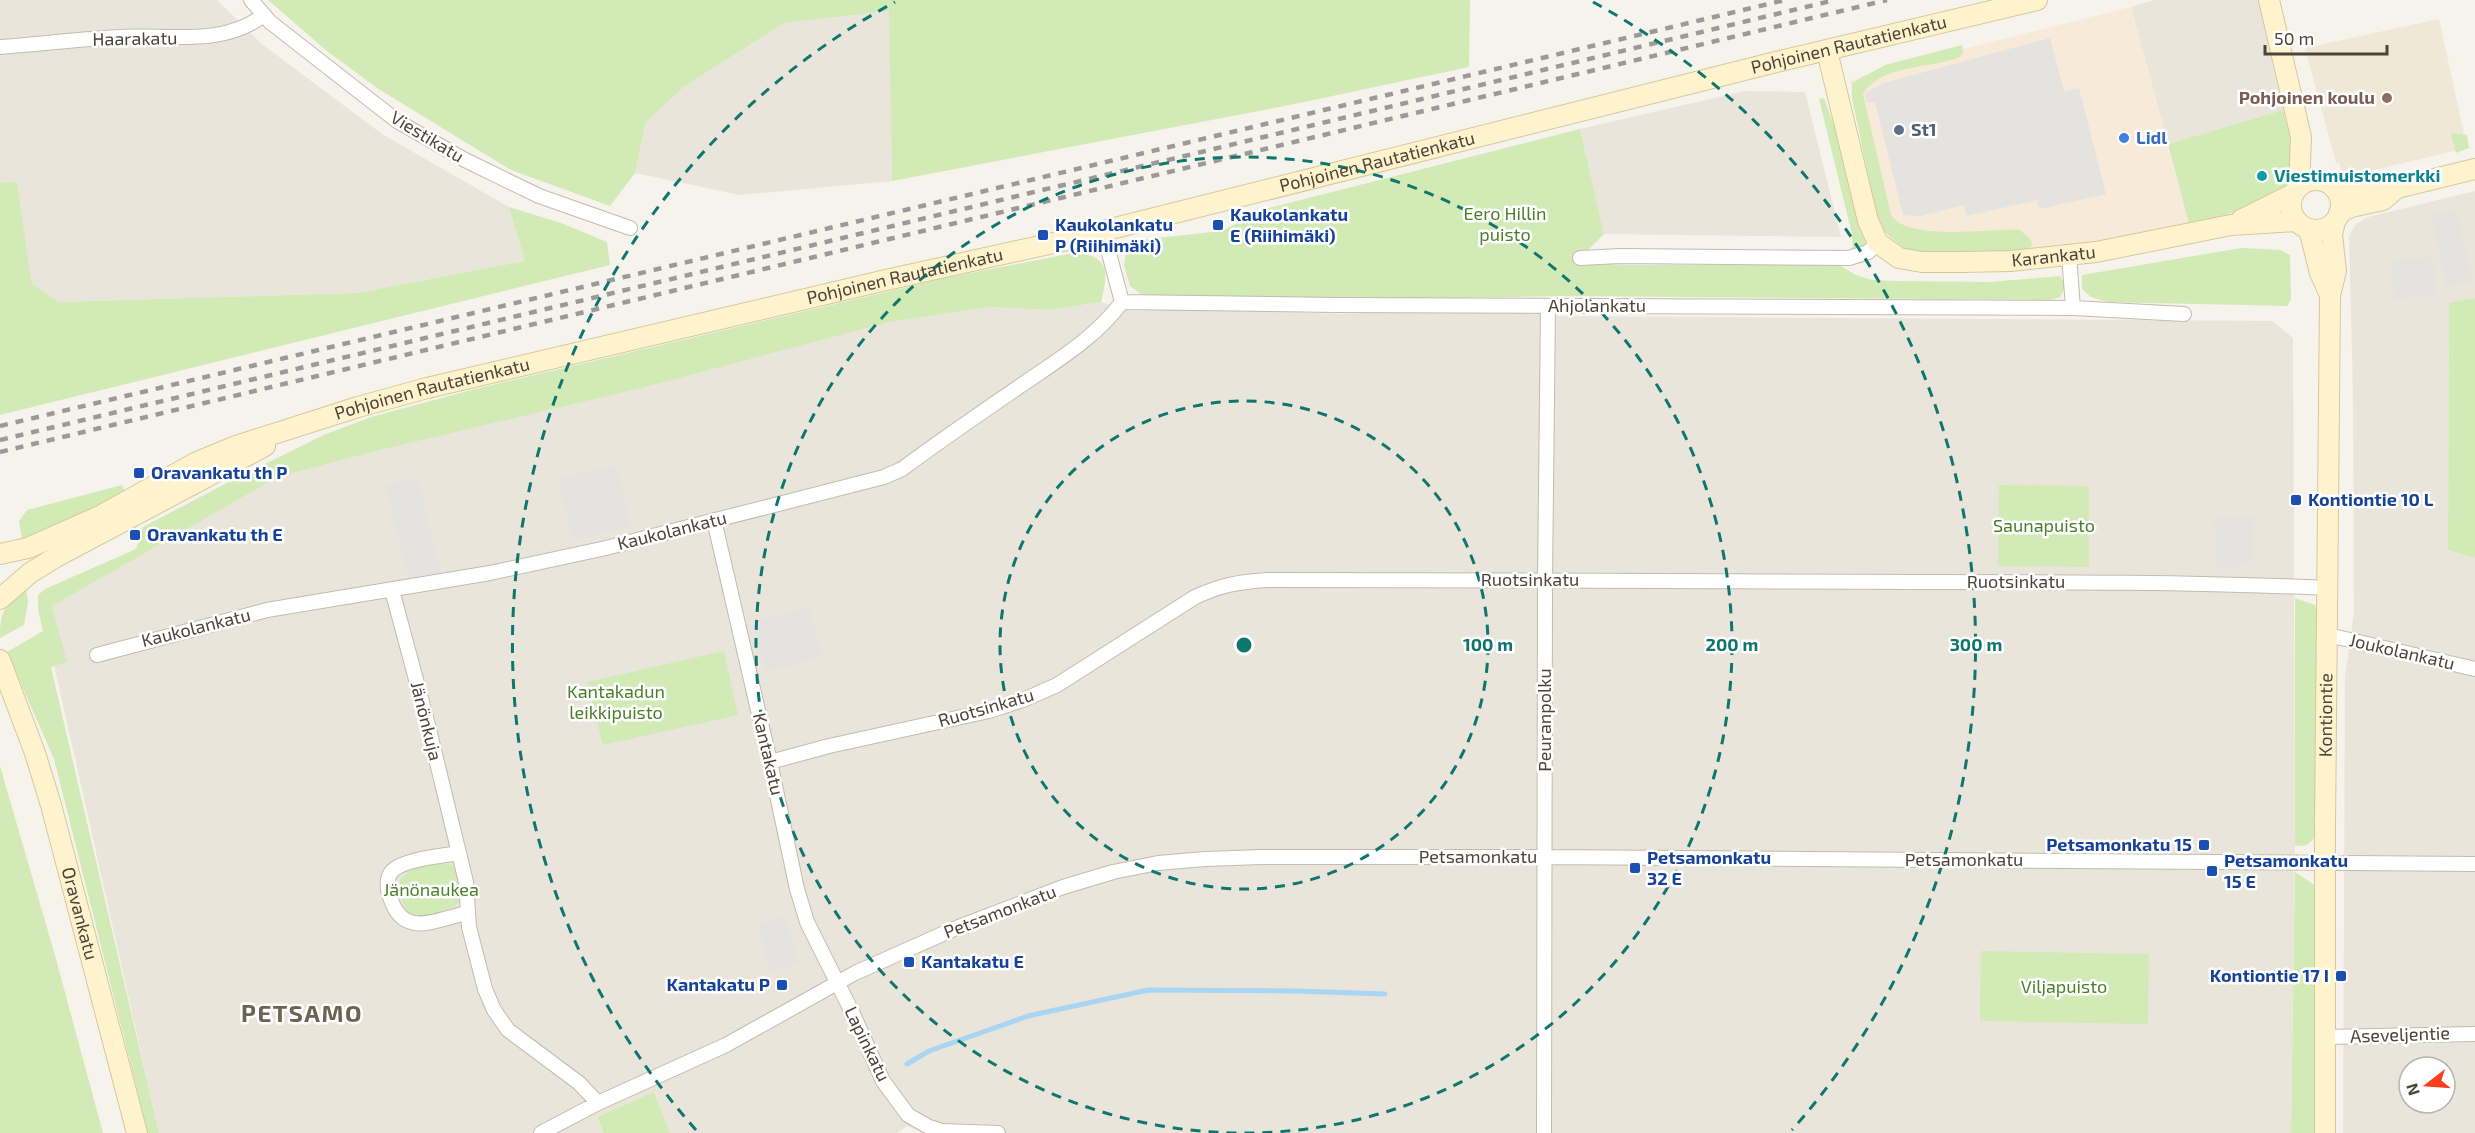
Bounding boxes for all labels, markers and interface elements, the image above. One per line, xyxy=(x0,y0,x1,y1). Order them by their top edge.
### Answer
street label: Pohjoinen Rautatienkatu xyxy=(1748,10,1949,78)
scale bar xyxy=(2265,18,2386,56)
street label: Haarakatu xyxy=(92,26,178,50)
text: 50 m xyxy=(2274,27,2314,49)
place label: Pohjoinen koulu xyxy=(2239,86,2375,108)
marker: Pohjoinen koulu xyxy=(2380,91,2394,105)
street label: Viestikatu xyxy=(387,106,468,167)
place label: St1 xyxy=(1911,118,1937,140)
marker: St1 xyxy=(1892,123,1906,137)
street label: Pohjoinen Rautatienkatu xyxy=(1277,126,1477,196)
place label: Lidl xyxy=(2136,126,2167,148)
marker: Lidl xyxy=(2117,131,2131,145)
place label: Viestimuistomerkki xyxy=(2274,164,2440,186)
marker: Viestimuistomerkki xyxy=(2255,169,2269,183)
park label: Eero Hillin puisto xyxy=(1463,202,1547,245)
place label: Kaukolankatu E (Riihimäki) xyxy=(1230,203,1348,246)
place label: Kaukolankatu P (Riihimäki) xyxy=(1055,213,1173,256)
marker: Kaukolankatu E (Riihimäki) xyxy=(1211,218,1225,232)
marker: Kaukolankatu P (Riihimäki) xyxy=(1036,228,1050,242)
street label: Karankatu xyxy=(2010,240,2097,271)
street label: Pohjoinen Rautatienkatu xyxy=(804,242,1005,308)
street label: Ahjolankatu xyxy=(1548,294,1646,316)
street label: Pohjoinen Rautatienkatu xyxy=(331,352,532,424)
place label: Oravankatu th P xyxy=(151,461,288,483)
marker: Oravankatu th P xyxy=(132,466,146,480)
place label: Kontiontie 10 L xyxy=(2308,488,2434,510)
marker: Kontiontie 10 L xyxy=(2289,493,2303,507)
street label: Kaukolankatu xyxy=(615,506,729,554)
park label: Saunapuisto xyxy=(1993,514,2095,536)
place label: Oravankatu th E xyxy=(147,523,283,545)
marker: Oravankatu th E xyxy=(128,528,142,542)
street label: Ruotsinkatu xyxy=(1481,568,1579,590)
street label: Ruotsinkatu xyxy=(1967,570,2065,592)
street label: Kaukolankatu xyxy=(139,603,253,651)
street label: Joukolankatu xyxy=(2347,628,2457,674)
text: 100 m xyxy=(1463,633,1513,655)
text: 200 m xyxy=(1706,633,1758,655)
text: 300 m xyxy=(1950,633,2002,655)
centre of rings xyxy=(1234,635,1254,655)
street label: Peuranpolku xyxy=(1533,668,1555,772)
street label: Kontiontie xyxy=(2314,673,2336,757)
street label: Jänönkuja xyxy=(407,679,447,763)
park label: Kantakadun leikkipuisto xyxy=(567,680,665,723)
street label: Ruotsinkatu xyxy=(935,683,1036,731)
street label: Kantakatu xyxy=(749,710,789,797)
place label: Petsamonkatu 15 xyxy=(2046,833,2192,855)
marker: Petsamonkatu 15 xyxy=(2197,838,2211,852)
street label: Petsamonkatu xyxy=(1419,845,1537,867)
place label: Petsamonkatu 32 E xyxy=(1647,846,1771,889)
street label: Petsamonkatu xyxy=(1905,848,2023,870)
place label: Petsamonkatu 15 E xyxy=(2224,849,2348,892)
marker: Petsamonkatu 32 E xyxy=(1628,861,1642,875)
street label: Oravankatu xyxy=(58,864,103,962)
marker: Petsamonkatu 15 E xyxy=(2205,864,2219,878)
park label: Jänönaukea xyxy=(383,878,479,900)
street label: Petsamonkatu xyxy=(940,880,1059,943)
place label: Kantakatu E xyxy=(921,950,1024,972)
marker: Kantakatu E xyxy=(902,955,916,969)
place label: Kontiontie 17 I xyxy=(2210,964,2329,986)
marker: Kontiontie 17 I xyxy=(2334,969,2348,983)
place label: Kantakatu P xyxy=(666,973,770,995)
park label: Viljapuisto xyxy=(2021,975,2107,997)
marker: Kantakatu P xyxy=(775,978,789,992)
district label: PETSAMO xyxy=(241,998,363,1027)
street label: Lapinkatu xyxy=(840,1002,895,1085)
street label: Aseveljentie xyxy=(2350,1021,2450,1047)
north arrow xyxy=(2397,1055,2457,1115)
text: N xyxy=(2401,1081,2423,1098)

